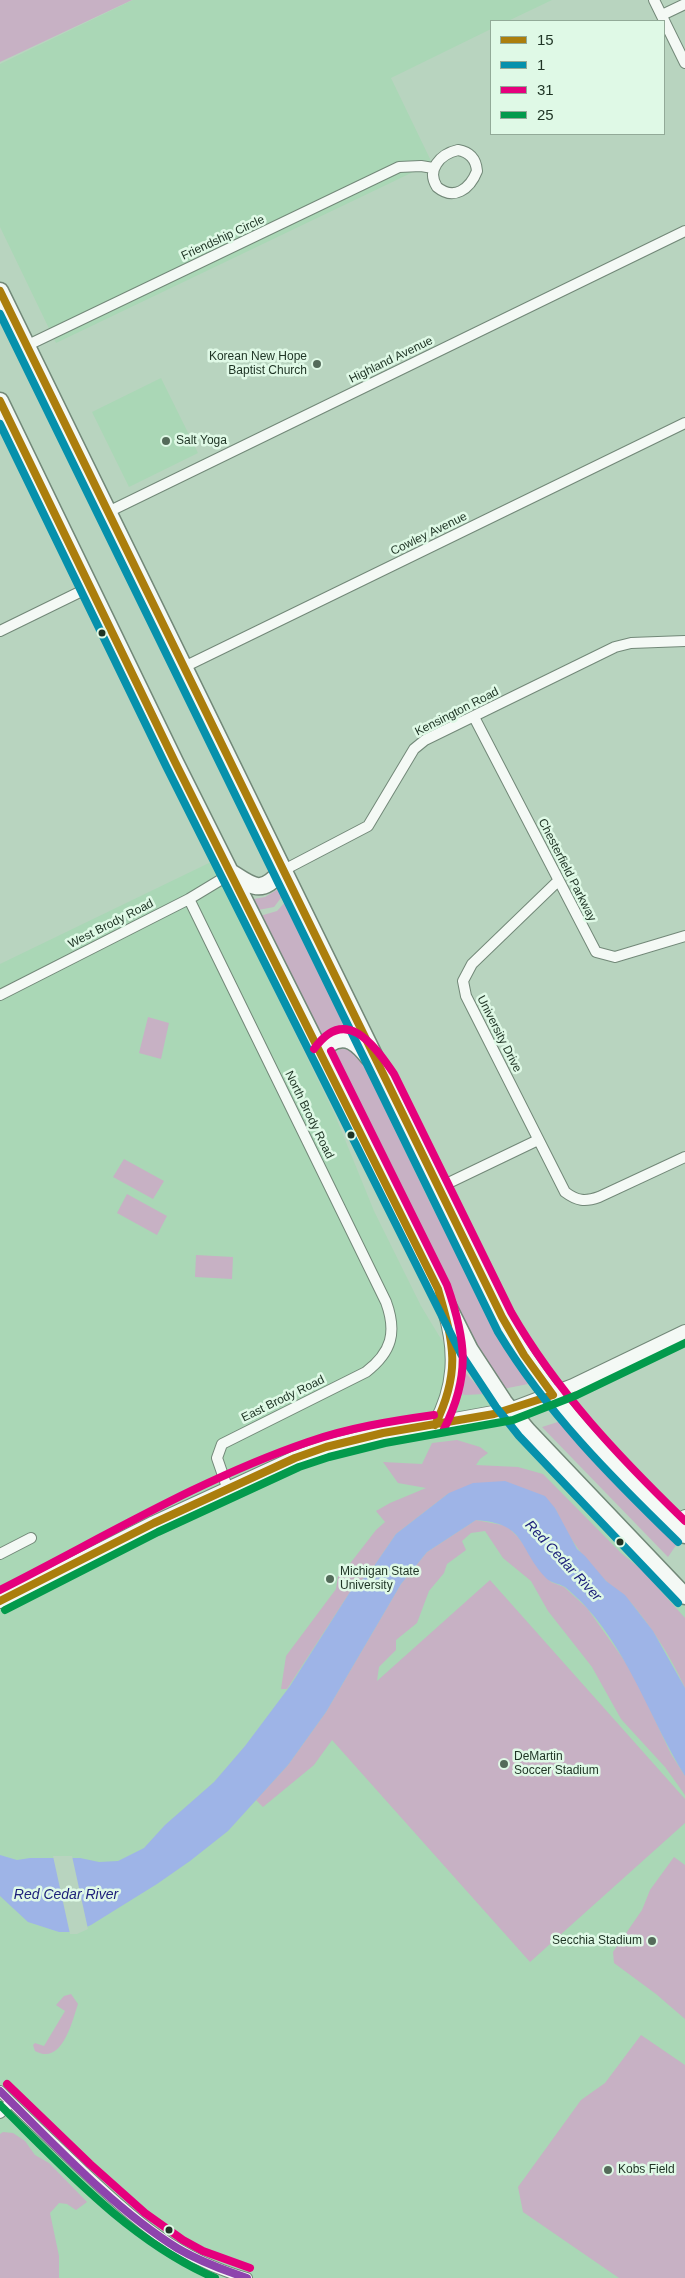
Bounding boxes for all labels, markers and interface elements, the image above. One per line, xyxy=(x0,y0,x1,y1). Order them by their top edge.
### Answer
legend xyxy=(490,20,665,135)
text: 15 xyxy=(537,31,554,48)
text: 1 xyxy=(537,56,545,73)
text: 31 xyxy=(537,81,554,98)
text: 25 xyxy=(537,106,554,123)
street label: Friendship Circle xyxy=(179,212,267,264)
street label: Highland Avenue xyxy=(347,334,435,386)
place label: Korean New Hope Baptist Church xyxy=(209,350,307,378)
marker: Korean New Hope Baptist Church xyxy=(311,358,323,370)
place label: Salt Yoga xyxy=(176,434,227,448)
marker: Salt Yoga xyxy=(160,435,172,447)
street label: Cowley Avenue xyxy=(388,509,470,559)
unlabelled marker xyxy=(97,628,107,638)
street label: Kensington Road xyxy=(413,685,501,739)
street label: Chesterfield Parkway xyxy=(535,816,599,924)
street label: West Brody Road xyxy=(66,896,156,952)
street label: University Drive xyxy=(474,993,524,1075)
street label: North Brody Road xyxy=(281,1069,337,1161)
unlabelled marker xyxy=(346,1130,356,1140)
street label: East Brody Road xyxy=(239,1373,327,1425)
water label: Red Cedar River xyxy=(521,1517,605,1605)
unlabelled marker xyxy=(615,1537,625,1547)
place label: Michigan State University xyxy=(340,1565,419,1593)
marker: Michigan State University xyxy=(324,1573,336,1585)
place label: DeMartin Soccer Stadium xyxy=(514,1750,599,1778)
marker: DeMartin Soccer Stadium xyxy=(498,1758,510,1770)
water label: Red Cedar River xyxy=(14,1887,118,1903)
place label: Secchia Stadium xyxy=(552,1934,642,1948)
marker: Secchia Stadium xyxy=(646,1935,658,1947)
place label: Kobs Field xyxy=(618,2163,675,2177)
marker: Kobs Field xyxy=(602,2164,614,2176)
unlabelled marker xyxy=(164,2225,174,2235)

